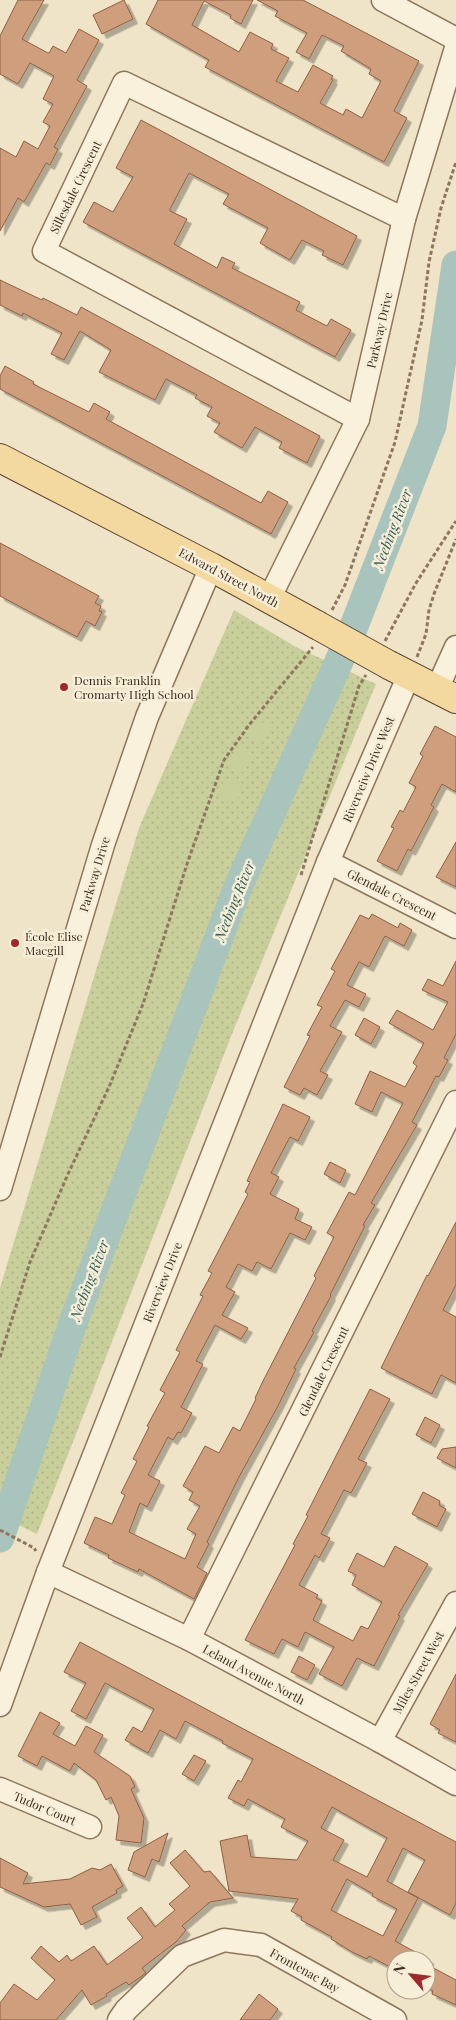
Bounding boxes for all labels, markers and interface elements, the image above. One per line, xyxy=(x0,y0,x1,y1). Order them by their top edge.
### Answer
street label: Sillesdale Crescent xyxy=(46,137,105,236)
street label: Parkway Drive xyxy=(362,290,396,370)
water label: Neebing River xyxy=(367,485,416,574)
street label: Edward Street North xyxy=(176,544,282,610)
place label: Dennis Franklin Cromarty High School xyxy=(74,672,194,702)
marker: Dennis Franklin Cromarty High School xyxy=(58,681,70,693)
street label: Riverveiw Drive West xyxy=(338,713,398,824)
street label: Parkway Drive xyxy=(75,834,113,914)
water label: Neebing River xyxy=(209,857,259,945)
street label: Glendale Crescent xyxy=(345,865,440,924)
place label: École Elise Macgill xyxy=(25,928,83,958)
marker: École Elise Macgill xyxy=(9,937,21,949)
water label: Neebing River xyxy=(64,1236,113,1325)
street label: Riverview Drive xyxy=(139,1240,185,1324)
street label: Glendale Crescent xyxy=(294,1323,352,1419)
street label: Miles Street West xyxy=(389,1627,448,1716)
street label: Leland Avenue North xyxy=(200,1640,308,1708)
street label: Tudor Court xyxy=(11,1788,79,1829)
street label: Frontenac Bay xyxy=(267,1944,343,1996)
north arrow xyxy=(386,1950,436,2000)
text: N xyxy=(388,1960,410,1978)

